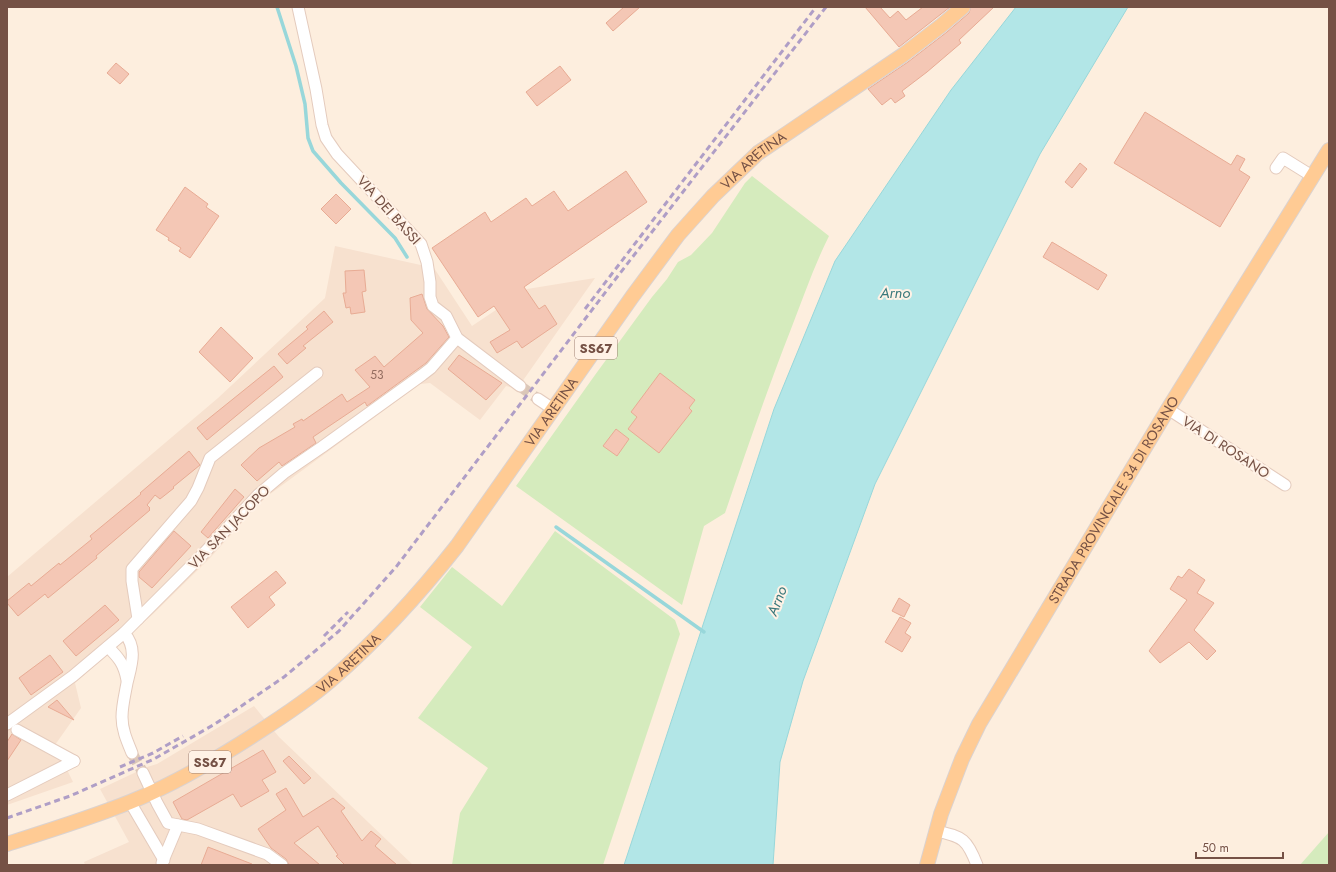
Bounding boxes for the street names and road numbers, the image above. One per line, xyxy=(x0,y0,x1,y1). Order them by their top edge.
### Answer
street label: VIA ARETINA xyxy=(716,126,791,194)
street label: VIA DEI BASSI xyxy=(353,171,425,249)
road number: SS67 xyxy=(575,337,617,359)
street label: VIA ARETINA xyxy=(520,372,583,451)
street label: STRADA PROVINCIALE 34 DI ROSANO xyxy=(1043,392,1184,608)
street label: VIA DI ROSANO xyxy=(1178,411,1274,483)
street label: VIA SAN JACOPO xyxy=(184,481,274,573)
street label: VIA ARETINA xyxy=(312,628,386,698)
road number: SS67 xyxy=(189,751,231,773)

